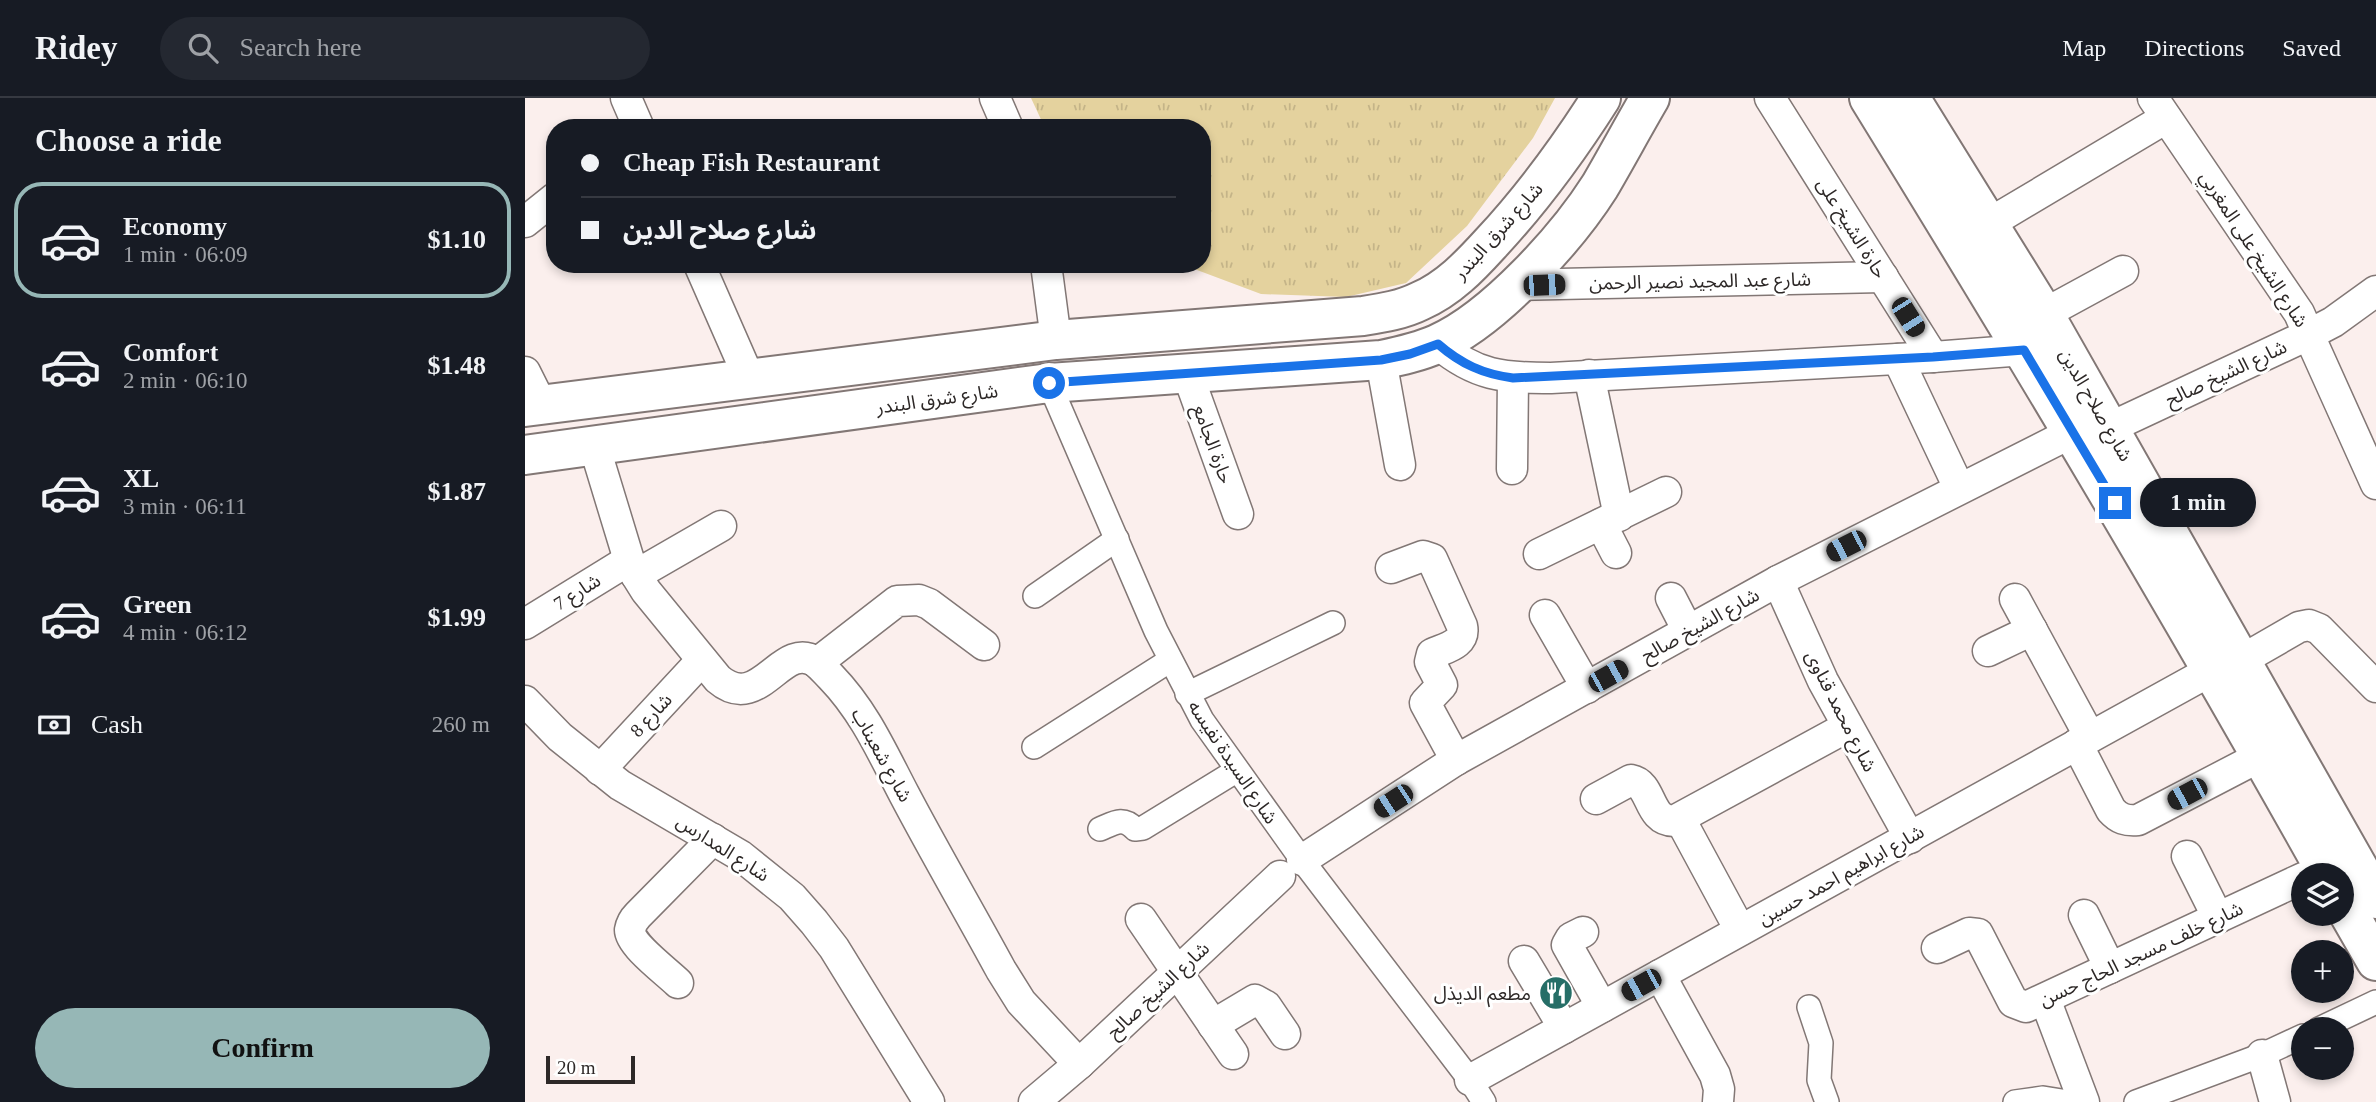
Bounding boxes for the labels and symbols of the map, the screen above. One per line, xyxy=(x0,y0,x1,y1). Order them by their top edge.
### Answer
street label: شارع الشيخ على المغربي xyxy=(2192,167,2312,333)
street label: حارة الشيخ على xyxy=(1809,174,1891,284)
street label: شارع شرق البندر xyxy=(1448,178,1549,286)
street label: شارع عبد المجيد نصير الرحمن xyxy=(1589,269,1811,296)
car xyxy=(1523,274,1566,296)
car xyxy=(1888,294,1929,340)
street label: شارع الشيخ صالح xyxy=(2162,336,2292,414)
street label: شارع صلاح الدين xyxy=(2053,345,2137,466)
route start xyxy=(1033,367,1065,399)
street label: شارع شرق البندر xyxy=(874,380,1000,421)
street label: حارة الجامع xyxy=(1185,402,1237,488)
callout: 1 min xyxy=(2139,478,2255,528)
route end xyxy=(2099,487,2131,519)
car xyxy=(1823,527,1870,565)
street label: شارع 7 xyxy=(550,570,606,617)
street label: شارع الشيخ صالح xyxy=(1637,584,1765,670)
street label: شارع محمد قناوى xyxy=(1799,647,1881,776)
car xyxy=(1585,657,1632,695)
street label: شارع 8 xyxy=(626,689,678,743)
street label: شارع السيدة نفيسه xyxy=(1182,696,1282,829)
street label: شارع شعبناب xyxy=(845,704,916,807)
car xyxy=(2164,775,2211,813)
car xyxy=(1370,781,1417,821)
street label: شارع المدارس xyxy=(671,810,773,888)
street label: شارع ابراهيم احمد حسين xyxy=(1754,821,1929,933)
street label: شارع خلف مسجد الحاج حسن xyxy=(2036,897,2248,1013)
street label: شارع الشيخ صالح xyxy=(1103,937,1216,1045)
car xyxy=(1618,966,1665,1004)
restaurant icon: مطعم الديذل xyxy=(1537,974,1575,1012)
place label: مطعم الديذل xyxy=(1434,983,1531,1008)
scale bar xyxy=(546,1053,635,1085)

